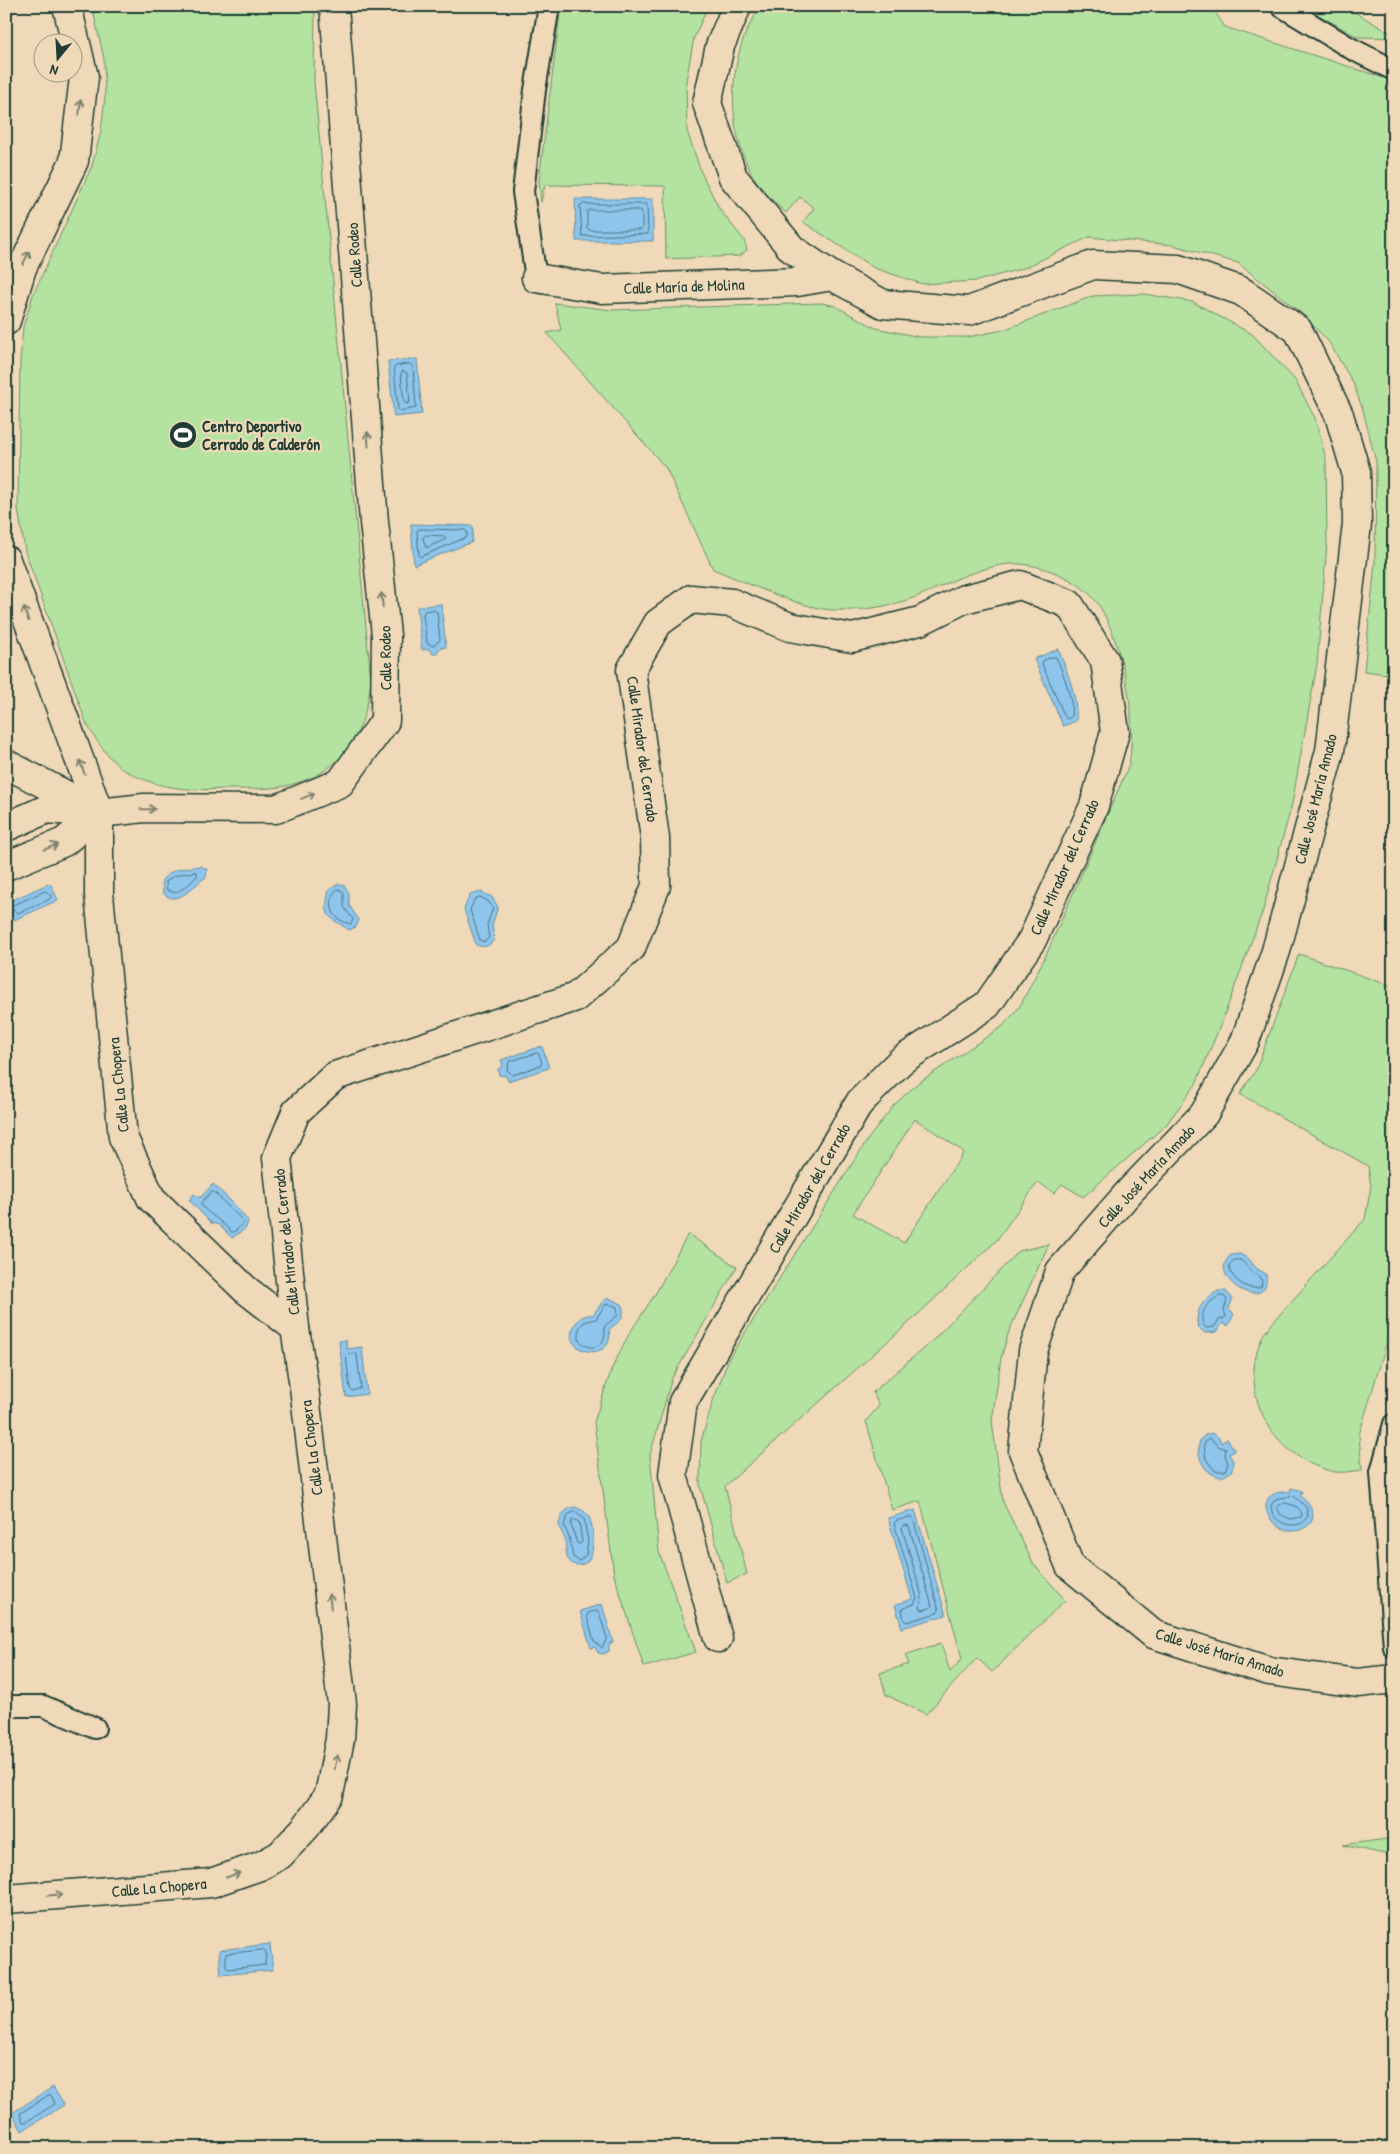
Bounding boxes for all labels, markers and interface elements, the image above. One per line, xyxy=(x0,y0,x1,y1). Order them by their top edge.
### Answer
north arrow xyxy=(32,32,82,82)
text: N xyxy=(47,60,60,81)
one-way arrow xyxy=(75,99,85,115)
street label: Calle Rodeo xyxy=(341,221,367,288)
one-way arrow xyxy=(22,251,32,266)
street label: Calle María de Molina xyxy=(623,273,745,299)
place label: Centro Deportivo Cerrado de Calderón xyxy=(202,415,320,455)
sports icon: Centro Deportivo Cerrado de Calderón xyxy=(168,420,198,450)
one-way arrow xyxy=(363,431,372,447)
one-way arrow xyxy=(377,593,387,609)
one-way arrow xyxy=(21,607,30,622)
street label: Calle Rodeo xyxy=(373,625,397,691)
street label: Calle Mirador del Cerrado xyxy=(622,675,664,824)
street label: Calle José María Amado xyxy=(1288,731,1342,867)
one-way arrow xyxy=(77,760,86,775)
one-way arrow xyxy=(300,791,315,801)
street label: Calle Mirador del Cerrado xyxy=(1024,795,1104,939)
one-way arrow xyxy=(139,804,155,813)
one-way arrow xyxy=(43,841,58,851)
street label: Calle La Chopera xyxy=(102,1036,134,1134)
street label: Calle Mirador del Cerrado xyxy=(763,1118,856,1257)
street label: Calle José María Amado xyxy=(1092,1119,1200,1232)
street label: Calle Mirador del Cerrado xyxy=(267,1167,305,1316)
street label: Calle La Chopera xyxy=(294,1399,328,1497)
one-way arrow xyxy=(325,1593,335,1609)
street label: Calle José María Amado xyxy=(1153,1622,1288,1682)
one-way arrow xyxy=(331,1755,341,1771)
one-way arrow xyxy=(225,1870,240,1879)
street label: Calle La Chopera xyxy=(110,1872,208,1902)
one-way arrow xyxy=(47,1890,63,1900)

